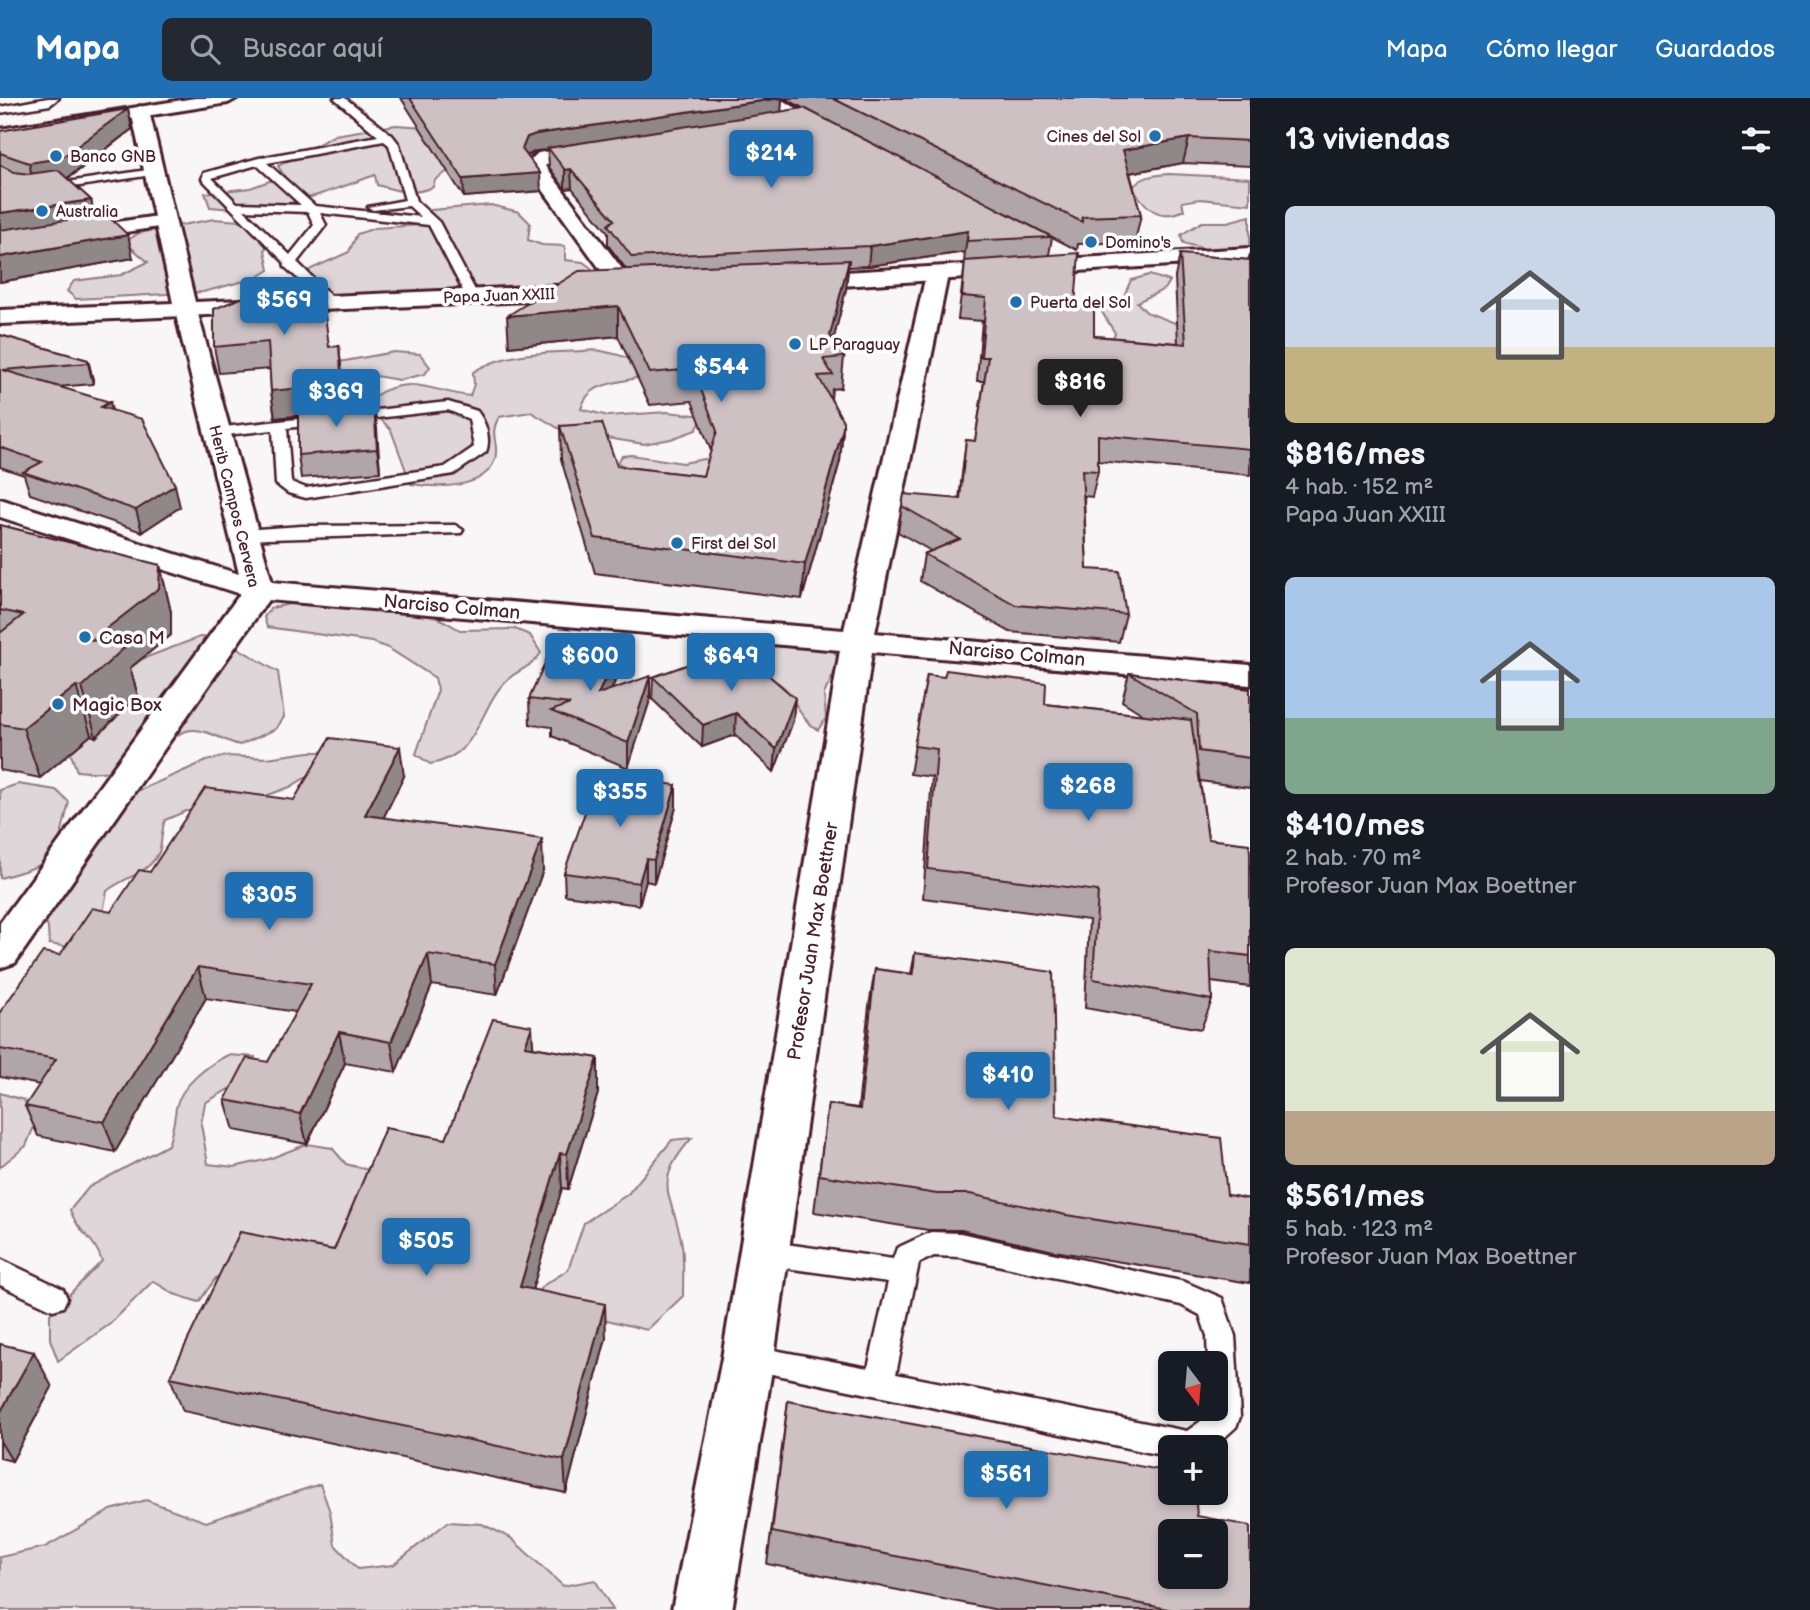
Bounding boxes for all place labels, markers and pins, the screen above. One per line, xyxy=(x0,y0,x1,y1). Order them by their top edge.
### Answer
place label: Cines del Sol xyxy=(1047,128,1141,147)
marker: Cines del Sol xyxy=(1147,128,1163,144)
pin: $214 xyxy=(730,130,812,190)
marker: Banco GNB xyxy=(48,148,64,164)
place label: Banco GNB xyxy=(70,148,156,167)
marker: Australia xyxy=(34,203,50,219)
place label: Australia xyxy=(56,203,118,222)
marker: Domino's xyxy=(1083,234,1099,250)
place label: Domino's xyxy=(1105,234,1171,253)
pin: $569 xyxy=(243,278,325,337)
marker: Puerta del Sol xyxy=(1008,294,1024,310)
place label: Puerta del Sol xyxy=(1030,294,1131,313)
marker: LP Paraguay xyxy=(787,336,803,352)
place label: LP Paraguay xyxy=(809,336,901,355)
pin: $544 xyxy=(680,344,762,404)
pin: $816 xyxy=(1039,360,1121,419)
pin: $369 xyxy=(295,370,377,429)
marker: First del Sol xyxy=(669,535,685,551)
place label: First del Sol xyxy=(691,535,776,554)
place label: Casa M xyxy=(99,627,165,650)
marker: Casa M xyxy=(77,629,93,645)
pin: $600 xyxy=(549,634,631,693)
pin: $649 xyxy=(690,634,772,693)
place label: Magic Box xyxy=(72,694,162,717)
marker: Magic Box xyxy=(50,696,66,712)
pin: $268 xyxy=(1047,764,1129,823)
pin: $355 xyxy=(579,770,661,829)
pin: $305 xyxy=(228,872,310,932)
pin: $410 xyxy=(967,1052,1049,1112)
pin: $505 xyxy=(385,1218,467,1278)
pin: $561 xyxy=(965,1452,1047,1511)

